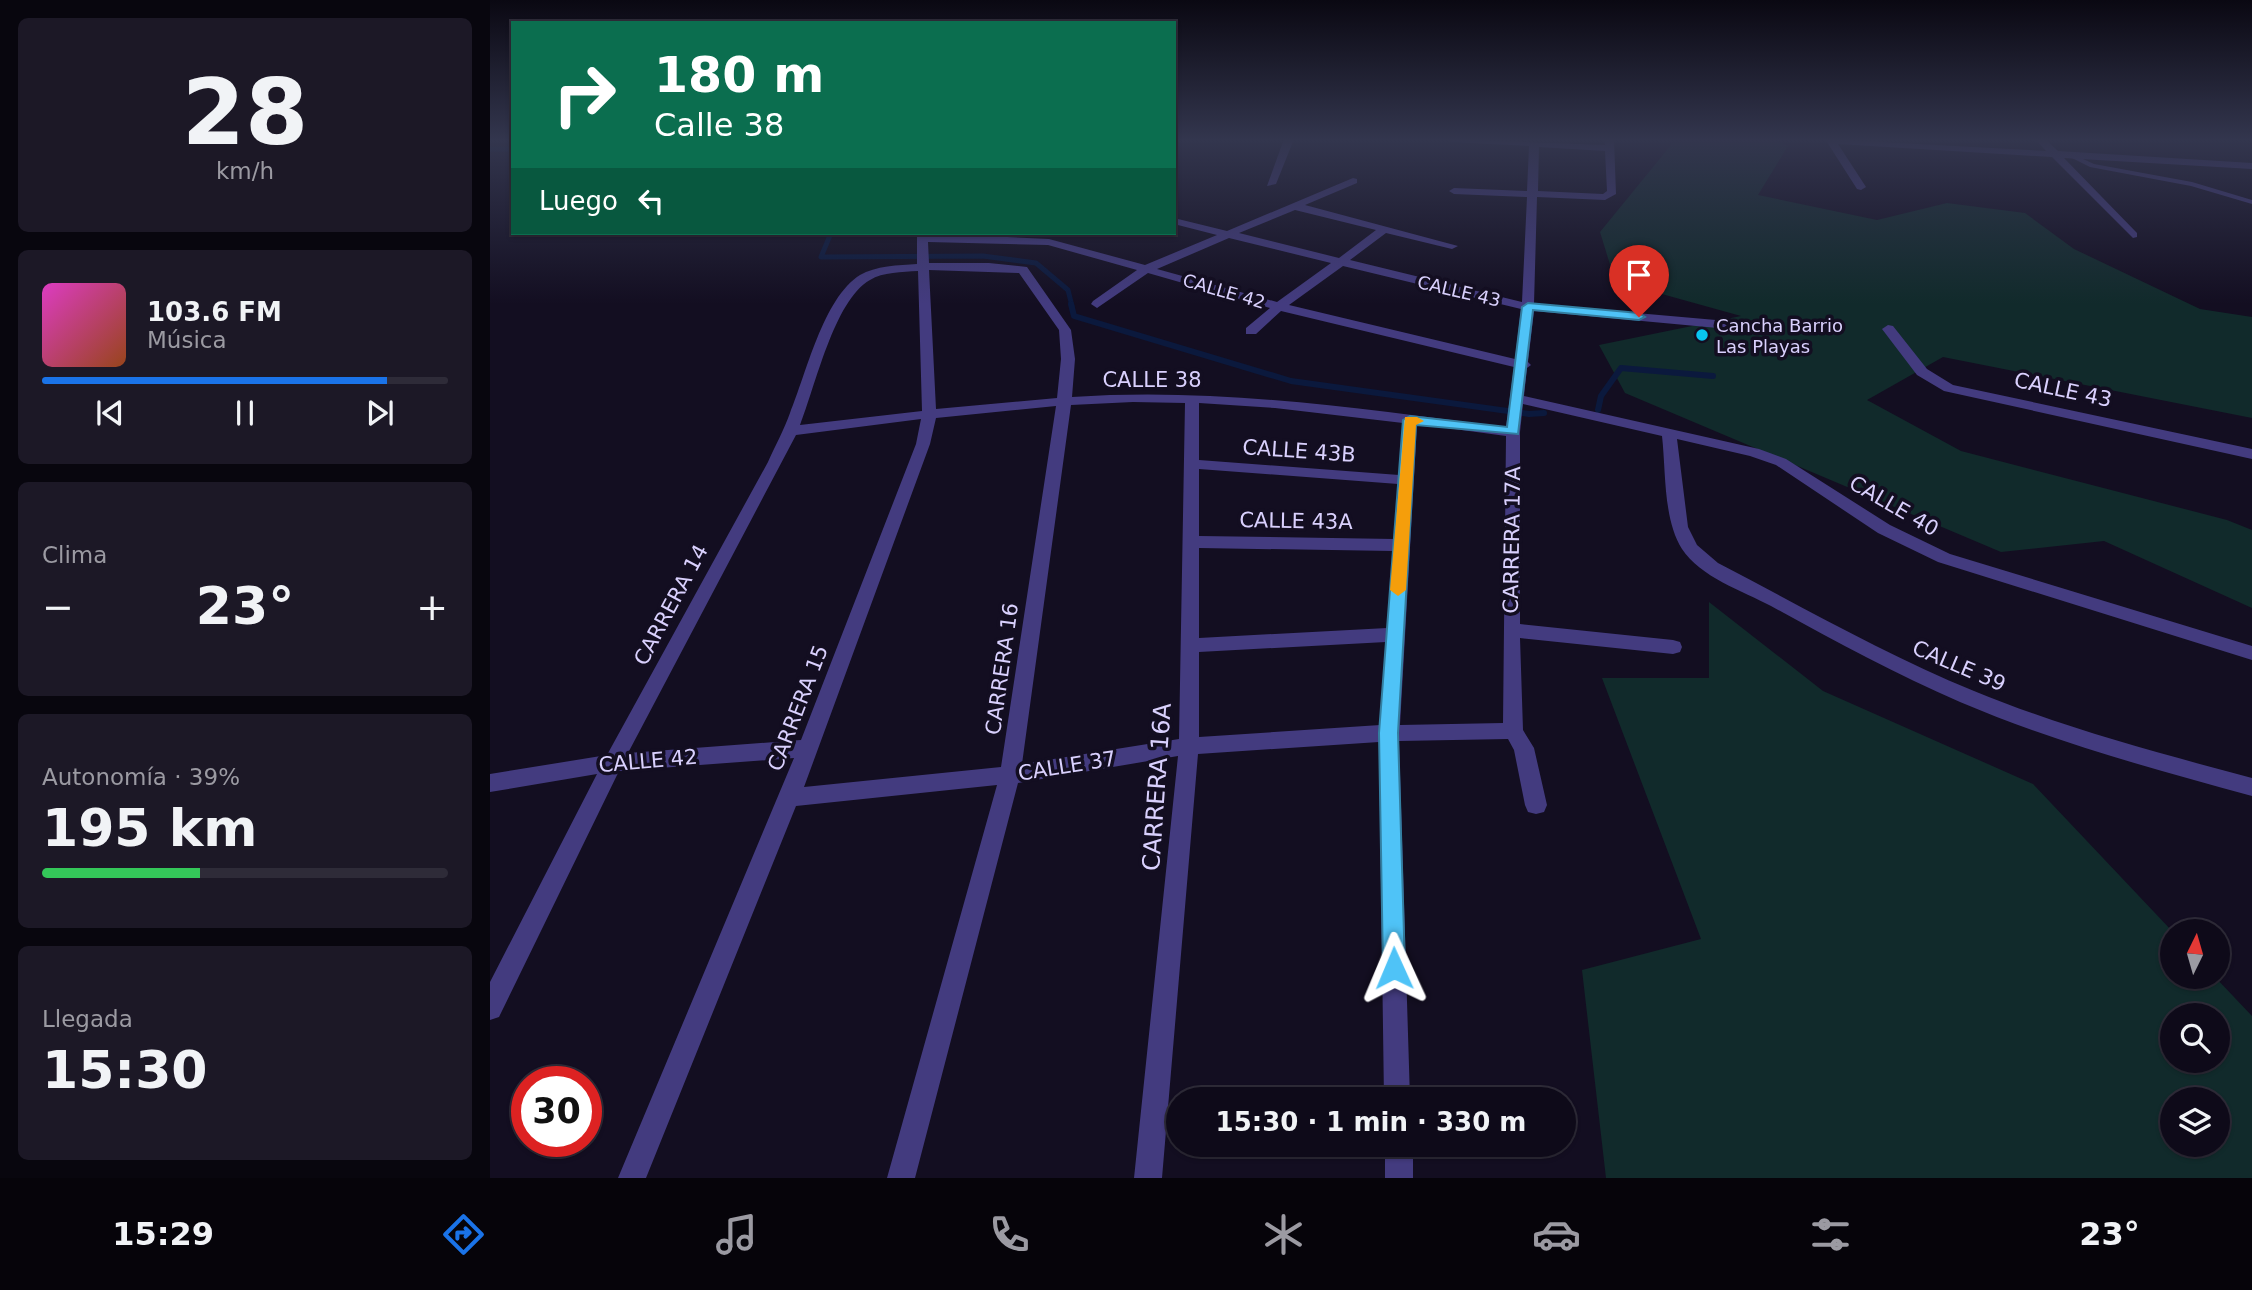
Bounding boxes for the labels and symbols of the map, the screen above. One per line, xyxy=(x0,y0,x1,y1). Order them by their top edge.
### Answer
pin xyxy=(1609,245,1669,317)
street label: CALLE 42 xyxy=(1180,269,1268,313)
street label: CALLE 43 xyxy=(1415,271,1503,311)
place label: Cancha Barrio Las Playas xyxy=(1716,315,1843,357)
marker: Cancha Barrio Las Playas xyxy=(1694,327,1710,343)
street label: CALLE 38 xyxy=(1102,368,1202,392)
street label: CALLE 43 xyxy=(2012,368,2114,412)
street label: CALLE 43B xyxy=(1242,435,1356,467)
street label: CARRERA 17A xyxy=(1499,465,1525,614)
street label: CALLE 40 xyxy=(1845,471,1943,541)
street label: CALLE 43A xyxy=(1239,508,1354,534)
street label: CARRERA 14 xyxy=(629,541,713,669)
street label: CARRERA 16 xyxy=(981,601,1023,737)
street label: CALLE 39 xyxy=(1909,636,2009,696)
street label: CARRERA 15 xyxy=(763,642,833,774)
street label: CARRERA 16A xyxy=(1137,701,1177,872)
street label: CALLE 42 xyxy=(598,745,698,777)
street label: CALLE 37 xyxy=(1016,746,1118,786)
north arrow xyxy=(2160,919,2230,989)
position arrow xyxy=(1357,931,1431,1005)
speed limit sign: 30 xyxy=(511,1066,602,1157)

